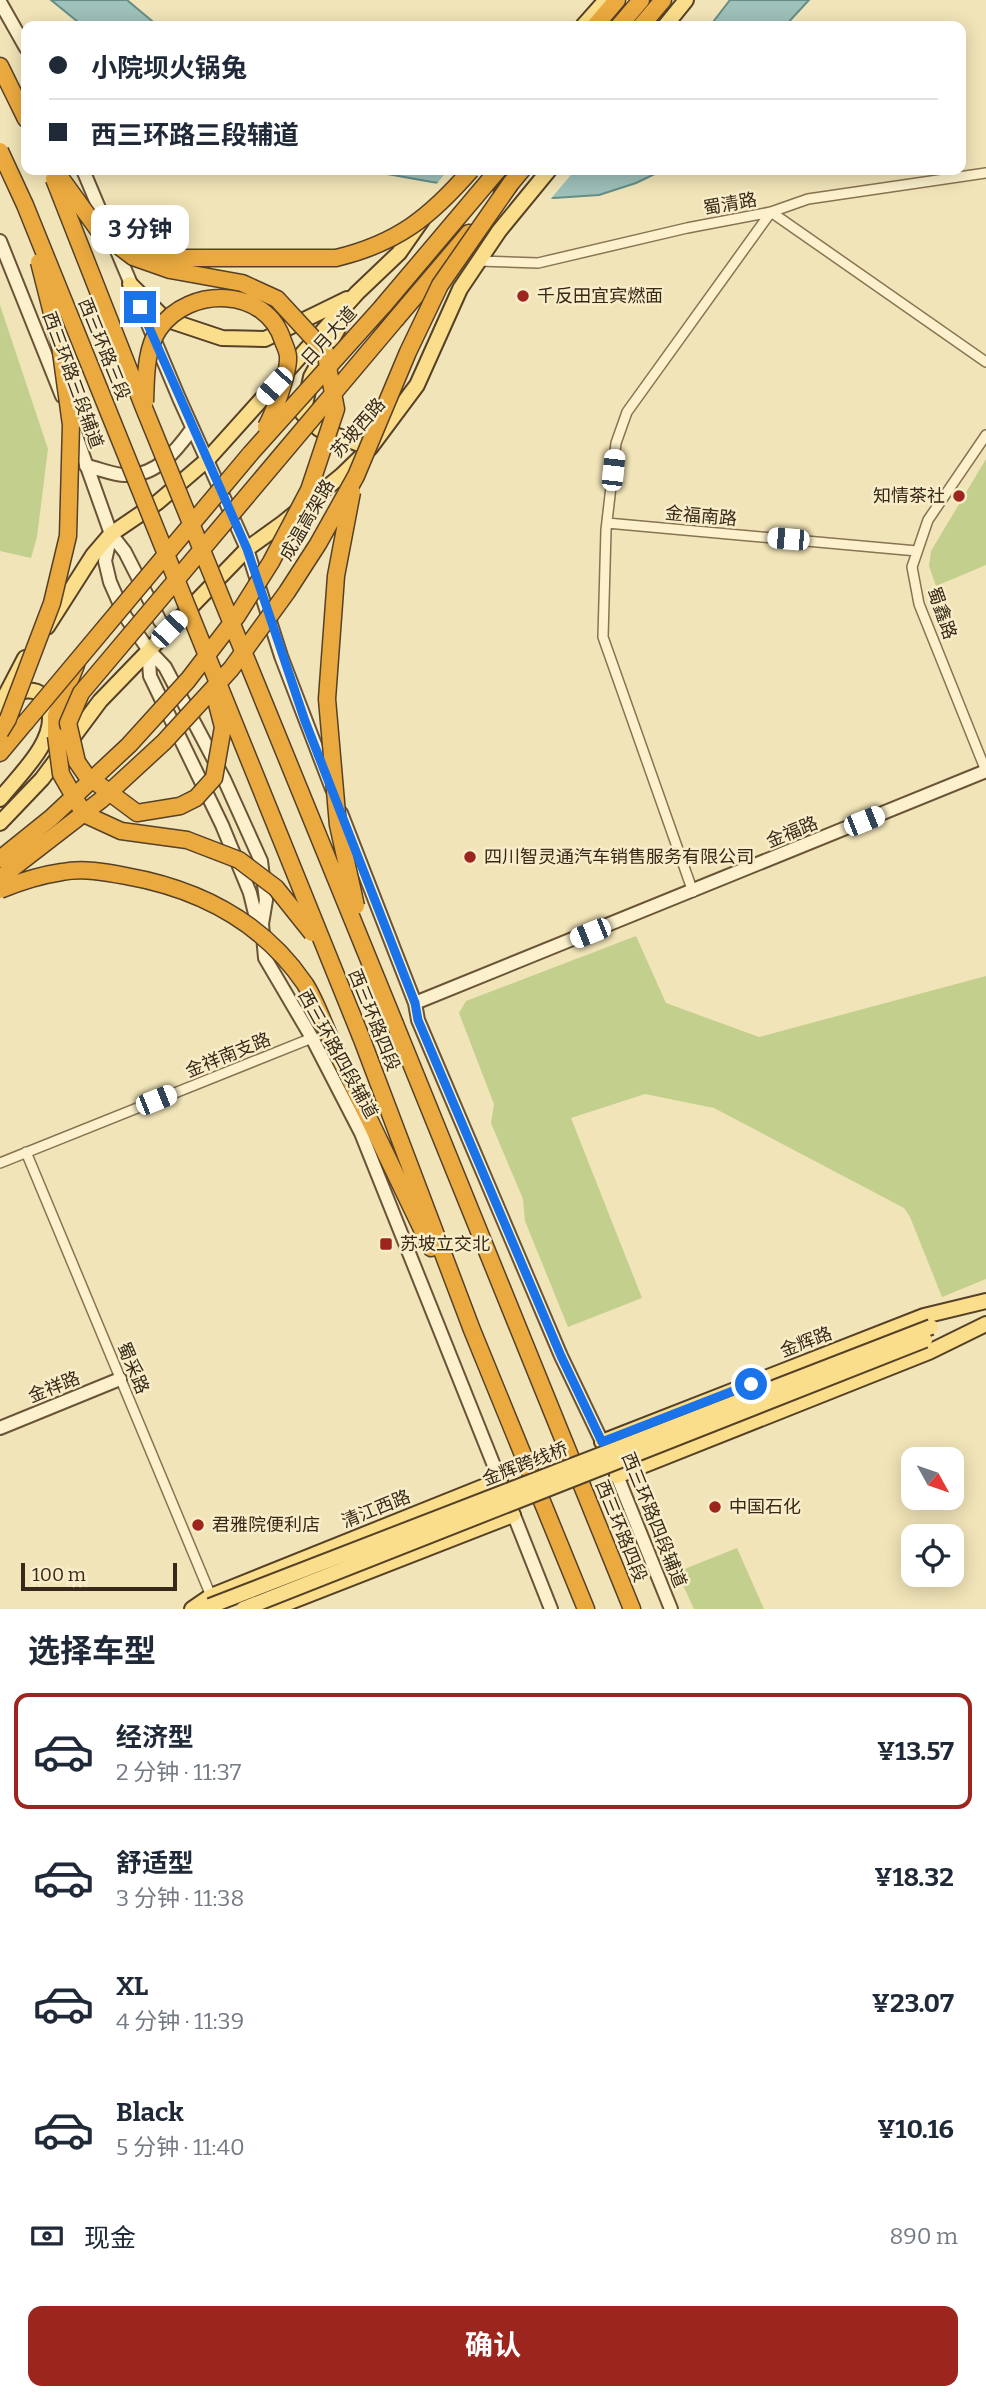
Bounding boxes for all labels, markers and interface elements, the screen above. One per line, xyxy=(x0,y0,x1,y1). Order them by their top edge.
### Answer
text: 小院坝火锅兔 xyxy=(91,53,247,84)
text: 西三环路三段辅道 xyxy=(91,120,299,151)
street label: 蜀清路 xyxy=(702,188,758,220)
callout: 3 分钟 xyxy=(91,205,189,254)
text: 3 分钟 xyxy=(108,215,172,243)
place label: 千反田宜宾燃面 xyxy=(537,285,663,307)
marker: 千反田宜宾燃面 xyxy=(515,288,531,304)
route end xyxy=(124,291,156,323)
street label: 西三环路三段 xyxy=(74,295,134,403)
street label: 日月大道 xyxy=(297,302,361,370)
street label: 西三环路三段辅道 xyxy=(38,309,108,451)
car xyxy=(253,363,296,409)
street label: 苏坡西路 xyxy=(326,394,390,462)
car xyxy=(601,448,626,492)
street label: 成温高架路 xyxy=(275,476,339,564)
place label: 知情茶社 xyxy=(873,485,945,507)
marker: 知情茶社 xyxy=(951,488,967,504)
street label: 金福南路 xyxy=(664,502,738,530)
car xyxy=(767,527,810,551)
street label: 蜀鑫路 xyxy=(923,584,961,642)
car xyxy=(147,607,192,651)
car xyxy=(841,803,888,839)
street label: 金福路 xyxy=(763,812,821,852)
place label: 四川智灵通汽车销售服务有限公司 xyxy=(484,846,754,868)
marker: 四川智灵通汽车销售服务有限公司 xyxy=(462,849,478,865)
car xyxy=(567,915,614,951)
street label: 西三环路四段 xyxy=(344,966,404,1074)
street label: 西三环路四段辅道 xyxy=(293,986,383,1122)
street label: 金祥南支路 xyxy=(182,1028,274,1082)
car xyxy=(133,1082,180,1118)
place label: 苏坡立交北 xyxy=(400,1233,490,1255)
marker: 苏坡立交北 xyxy=(378,1236,394,1252)
street label: 金辉路 xyxy=(777,1322,835,1362)
street label: 蜀采路 xyxy=(112,1339,154,1397)
street label: 金祥路 xyxy=(25,1367,83,1407)
route start xyxy=(735,1368,767,1400)
street label: 金辉跨线桥 xyxy=(479,1438,571,1490)
north arrow xyxy=(901,1447,964,1510)
map controls xyxy=(901,1447,964,1587)
street label: 西三环路四段辅道 xyxy=(617,1449,691,1591)
street label: 西三环路四段 xyxy=(591,1477,651,1585)
street label: 清江西路 xyxy=(339,1485,413,1533)
place label: 中国石化 xyxy=(729,1496,801,1518)
marker: 中国石化 xyxy=(707,1499,723,1515)
place label: 君雅院便利店 xyxy=(212,1514,320,1536)
marker: 君雅院便利店 xyxy=(190,1517,206,1533)
button: locate xyxy=(901,1524,964,1587)
scale bar xyxy=(21,1560,177,1592)
text: 100 m xyxy=(32,1563,86,1586)
text: 选择车型 xyxy=(28,1632,156,1670)
icon: car xyxy=(32,1720,95,1783)
text: 经济型 xyxy=(116,1722,194,1753)
text: ¥13.57 xyxy=(877,1736,954,1767)
text: 2 分钟 · 11:37 xyxy=(116,1758,241,1786)
icon: car xyxy=(32,1846,95,1909)
text: 舒适型 xyxy=(116,1848,194,1879)
text: ¥18.32 xyxy=(874,1862,954,1893)
text: 3 分钟 · 11:38 xyxy=(116,1884,244,1912)
text: XL xyxy=(116,1971,148,2002)
icon: car xyxy=(32,1972,95,2035)
text: ¥23.07 xyxy=(872,1988,954,2019)
text: 4 分钟 · 11:39 xyxy=(116,2007,244,2035)
text: Black xyxy=(116,2097,184,2128)
icon: car xyxy=(32,2098,95,2161)
text: ¥10.16 xyxy=(877,2114,954,2145)
text: 5 分钟 · 11:40 xyxy=(116,2133,245,2161)
icon: cash xyxy=(28,2217,66,2255)
text: 890 m xyxy=(889,2222,958,2250)
text: 现金 xyxy=(84,2223,136,2254)
button: 确认 xyxy=(28,2306,958,2386)

